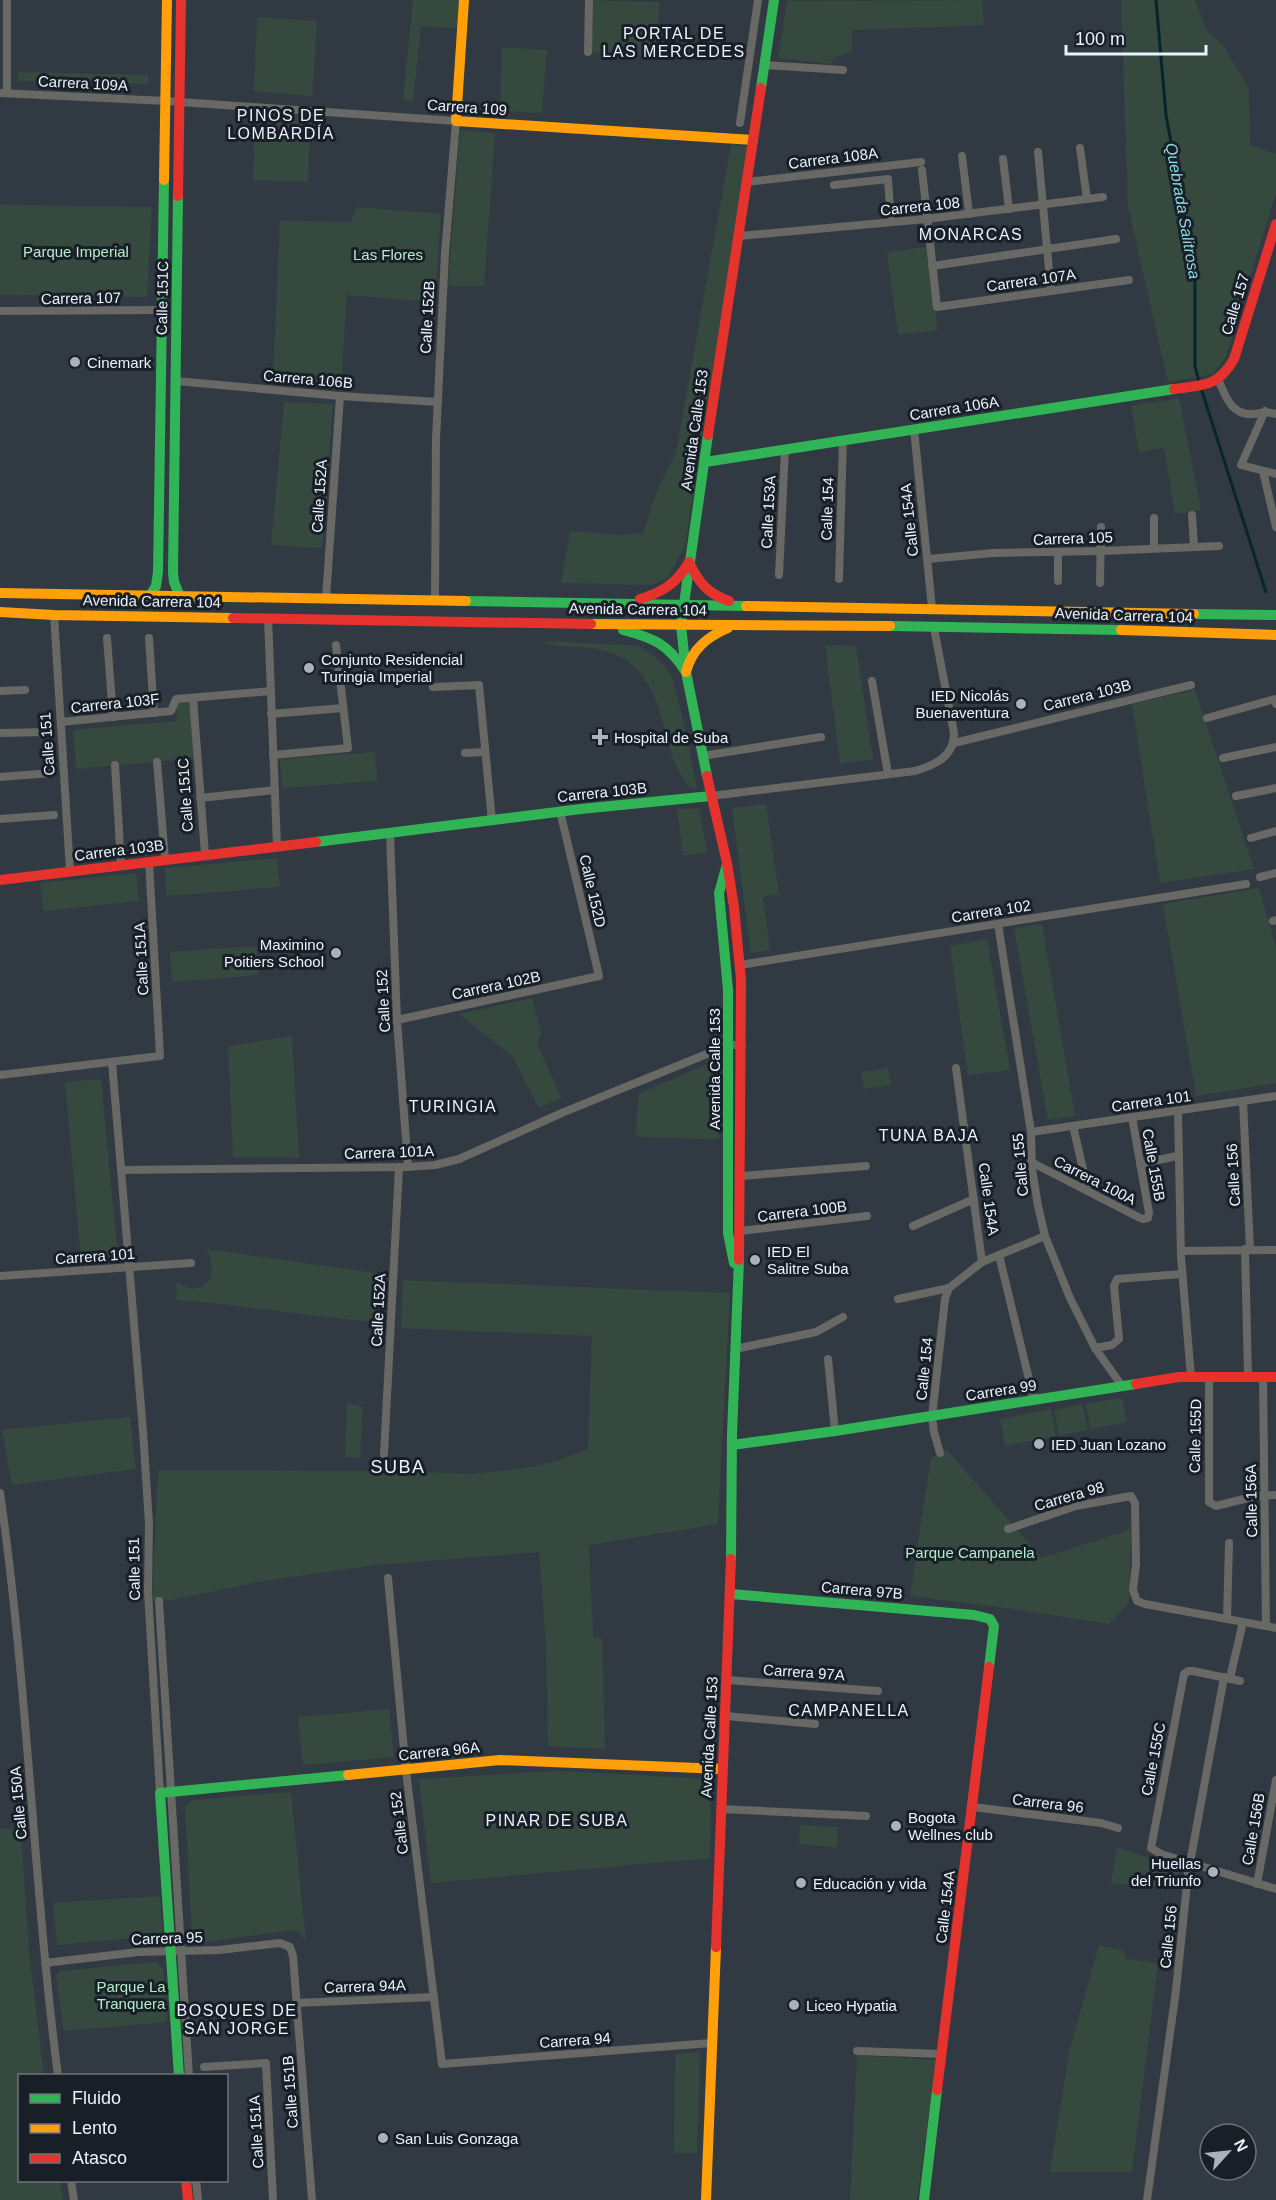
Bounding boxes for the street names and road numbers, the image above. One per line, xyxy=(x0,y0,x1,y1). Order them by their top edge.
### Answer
street label: Carrera 109A xyxy=(38,72,128,94)
street label: Carrera 109 xyxy=(426,96,508,118)
street label: Carrera 108A xyxy=(787,144,879,172)
street label: Carrera 108 xyxy=(879,193,961,219)
street label: Calle 151C xyxy=(153,261,171,335)
street label: Carrera 107A xyxy=(985,265,1077,295)
street label: Calle 157 xyxy=(1218,271,1252,337)
street label: Calle 152B xyxy=(417,280,437,354)
street label: Carrera 107 xyxy=(41,289,121,307)
street label: Carrera 106B xyxy=(262,367,354,391)
street label: Avenida Calle 153 xyxy=(677,369,711,491)
street label: Carrera 106A xyxy=(908,393,1000,423)
street label: Calle 152A xyxy=(308,459,330,533)
street label: Calle 153A xyxy=(758,475,778,549)
street label: Calle 154 xyxy=(817,477,837,541)
street label: Calle 154A xyxy=(897,483,921,557)
street label: Carrera 105 xyxy=(1033,528,1113,548)
street label: Avenida Carrera 104 xyxy=(83,591,221,611)
street label: Avenida Carrera 104 xyxy=(569,599,707,619)
street label: Avenida Carrera 104 xyxy=(1055,604,1193,626)
street label: Carrera 103B xyxy=(1041,676,1133,714)
street label: Carrera 103F xyxy=(70,690,160,716)
street label: Calle 151 xyxy=(36,712,58,776)
street label: Calle 151C xyxy=(174,757,196,833)
street label: Carrera 103B xyxy=(556,779,648,805)
street label: Carrera 103B xyxy=(73,836,165,864)
street label: Calle 152D xyxy=(576,853,610,929)
street label: Carrera 102 xyxy=(950,896,1032,926)
street label: Calle 151A xyxy=(131,922,151,996)
street label: Carrera 102B xyxy=(450,967,542,1003)
street label: Calle 152 xyxy=(373,969,393,1033)
street label: Avenida Calle 153 xyxy=(706,1008,723,1130)
street label: Carrera 101 xyxy=(1110,1087,1192,1115)
street label: Calle 155B xyxy=(1139,1127,1169,1203)
street label: Calle 155 xyxy=(1009,1133,1031,1197)
street label: Carrera 101A xyxy=(344,1142,434,1162)
street label: Calle 156 xyxy=(1223,1143,1243,1207)
street label: Carrera 100A xyxy=(1051,1152,1139,1208)
street label: Calle 154A xyxy=(975,1161,1003,1237)
street label: Carrera 100B xyxy=(756,1197,848,1225)
street label: Carrera 101 xyxy=(54,1245,136,1267)
street label: Calle 152A xyxy=(368,1273,388,1347)
street label: Calle 154 xyxy=(912,1337,936,1401)
street label: Carrera 99 xyxy=(964,1376,1038,1404)
street label: Calle 155D xyxy=(1186,1399,1204,1473)
street label: Calle 156A xyxy=(1242,1464,1260,1538)
street label: Carrera 98 xyxy=(1032,1478,1106,1514)
street label: Calle 151 xyxy=(125,1537,143,1601)
street label: Carrera 97B xyxy=(821,1578,903,1602)
street label: Carrera 97A xyxy=(763,1661,845,1683)
street label: Avenida Calle 153 xyxy=(697,1676,721,1798)
street label: Calle 155C xyxy=(1138,1721,1168,1797)
street label: Carrera 96A xyxy=(397,1738,481,1764)
street label: Calle 150A xyxy=(6,1766,30,1840)
street label: Carrera 96 xyxy=(1011,1790,1085,1816)
street label: Calle 152 xyxy=(387,1791,411,1855)
street label: Calle 156B xyxy=(1238,1791,1268,1867)
street label: Calle 154A xyxy=(932,1870,958,1944)
street label: Calle 156 xyxy=(1156,1905,1180,1969)
street label: Carrera 95 xyxy=(131,1928,203,1948)
street label: Carrera 94A xyxy=(324,1976,406,1996)
street label: Carrera 94 xyxy=(539,2029,611,2051)
street label: Calle 151B xyxy=(279,2055,301,2129)
street label: Calle 151A xyxy=(246,2095,266,2169)

